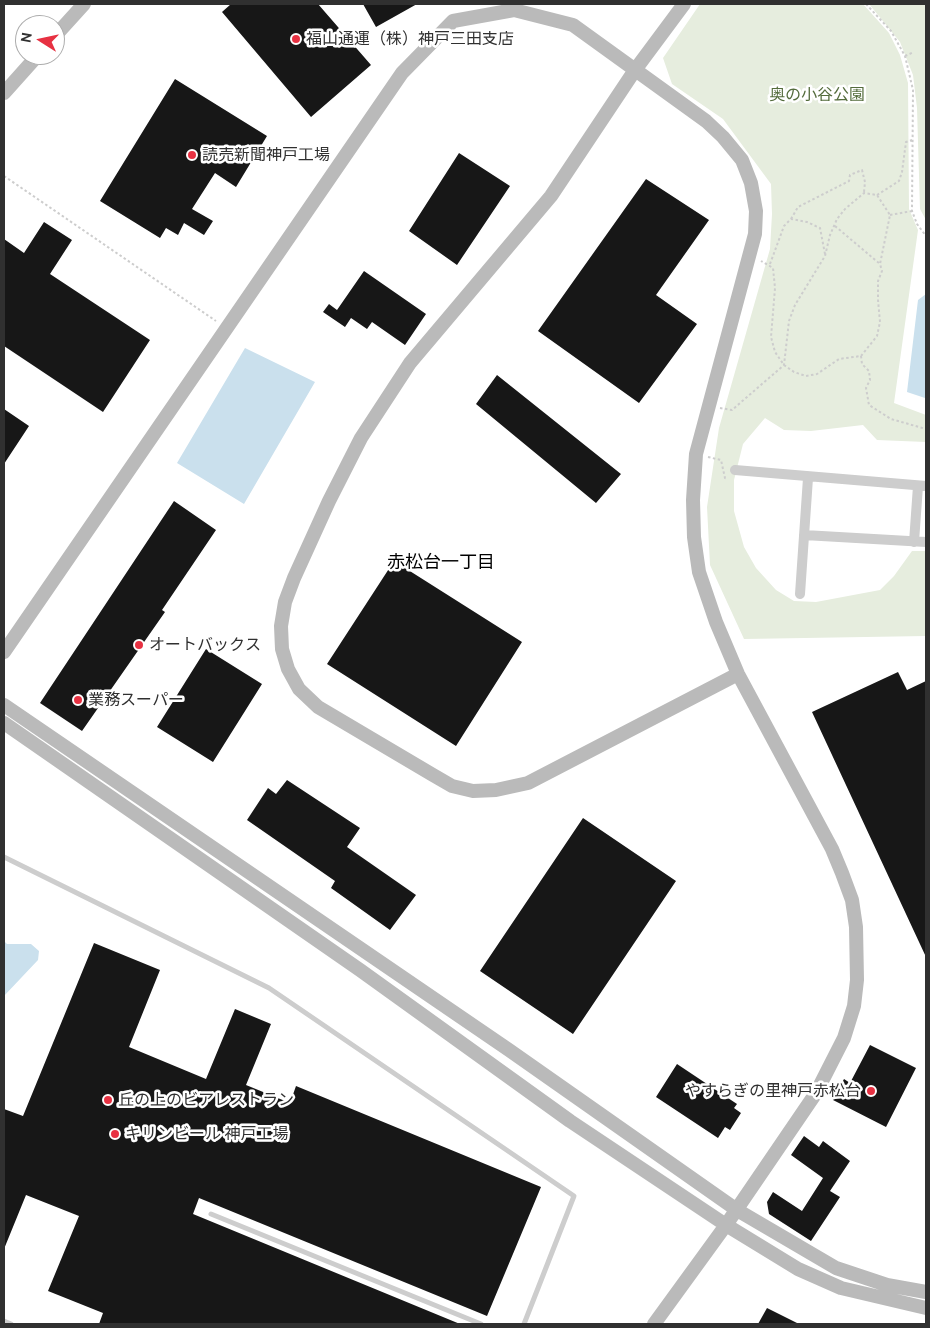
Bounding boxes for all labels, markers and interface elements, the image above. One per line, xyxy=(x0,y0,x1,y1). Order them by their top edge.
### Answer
north arrow xyxy=(15,15,65,65)
place label: 福山通運（株）神戸三田支店 xyxy=(306,29,514,49)
text: N xyxy=(16,31,36,44)
marker: 福山通運（株）神戸三田支店 xyxy=(290,33,302,45)
park label: 奥の小谷公園 xyxy=(769,85,865,105)
place label: 読売新聞神戸工場 xyxy=(202,145,330,165)
marker: 読売新聞神戸工場 xyxy=(186,149,198,161)
district label: 赤松台一丁目 xyxy=(387,552,495,574)
place label: オートバックス xyxy=(149,635,261,655)
marker: オートバックス xyxy=(133,639,145,651)
place label: 業務スーパー xyxy=(88,690,184,710)
marker: 業務スーパー xyxy=(72,694,84,706)
place label: やすらぎの里神戸赤松台 xyxy=(685,1081,861,1101)
marker: やすらぎの里神戸赤松台 xyxy=(865,1085,877,1097)
place label: 丘の上のビアレストラン xyxy=(118,1090,294,1110)
marker: 丘の上のビアレストラン xyxy=(102,1094,114,1106)
place label: キリンビール 神戸工場 xyxy=(125,1124,289,1144)
marker: キリンビール 神戸工場 xyxy=(109,1128,121,1140)

